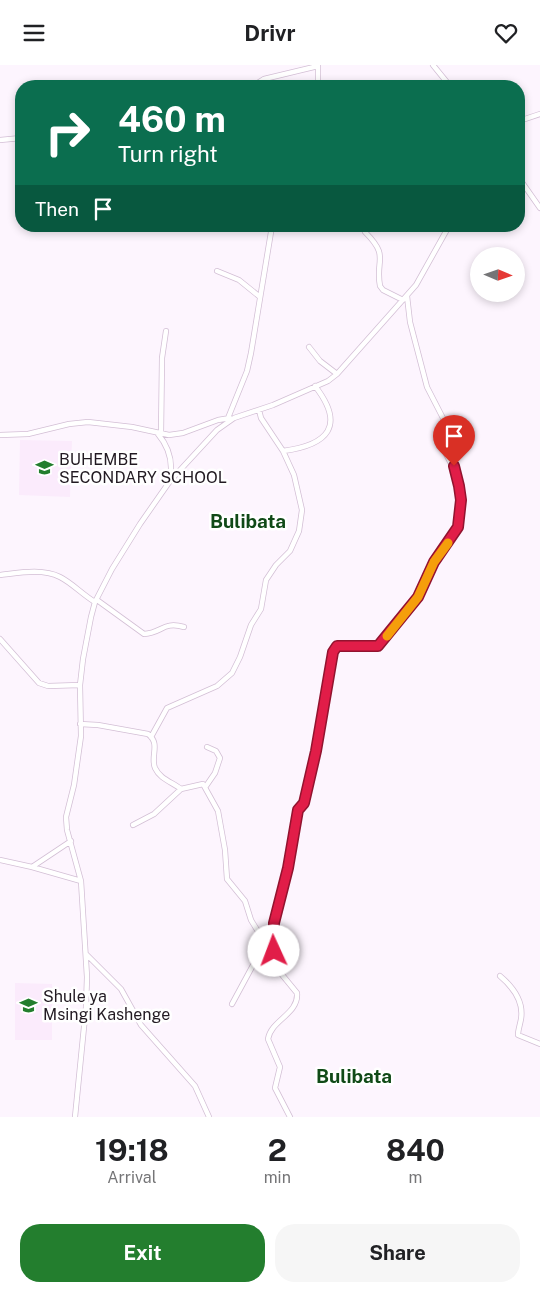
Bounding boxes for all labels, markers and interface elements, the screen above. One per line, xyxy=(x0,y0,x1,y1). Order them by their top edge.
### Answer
icon: menu xyxy=(20,19,48,47)
icon: heart xyxy=(492,19,520,47)
text: Drivr xyxy=(244,20,296,46)
text: 460 m xyxy=(118,99,226,140)
icon: right xyxy=(35,100,100,165)
text: Turn right xyxy=(118,141,218,167)
icon: arrive xyxy=(89,195,117,223)
text: Then xyxy=(35,198,79,220)
north arrow xyxy=(470,247,525,303)
map controls xyxy=(470,247,525,302)
pin xyxy=(433,415,475,466)
icon: arrive xyxy=(440,422,468,450)
place label: BUHEMBE SECONDARY SCHOOL xyxy=(59,450,227,487)
school or university icon: BUHEMBE SECONDARY SCHOOL xyxy=(35,458,55,478)
district label: Bulibata xyxy=(210,510,286,532)
position arrow xyxy=(247,924,299,976)
place label: Shule ya Msingi Kashenge xyxy=(43,987,170,1024)
school or university icon: Shule ya Msingi Kashenge xyxy=(19,995,39,1015)
district label: Bulibata xyxy=(316,1065,392,1087)
text: 19:18 xyxy=(95,1132,169,1168)
text: 2 xyxy=(268,1132,287,1168)
text: 840 xyxy=(386,1132,445,1168)
text: Arrival xyxy=(107,1168,157,1187)
text: min xyxy=(264,1168,291,1187)
text: m xyxy=(409,1168,422,1187)
button: Exit xyxy=(20,1224,265,1282)
button: Share xyxy=(275,1224,520,1282)

